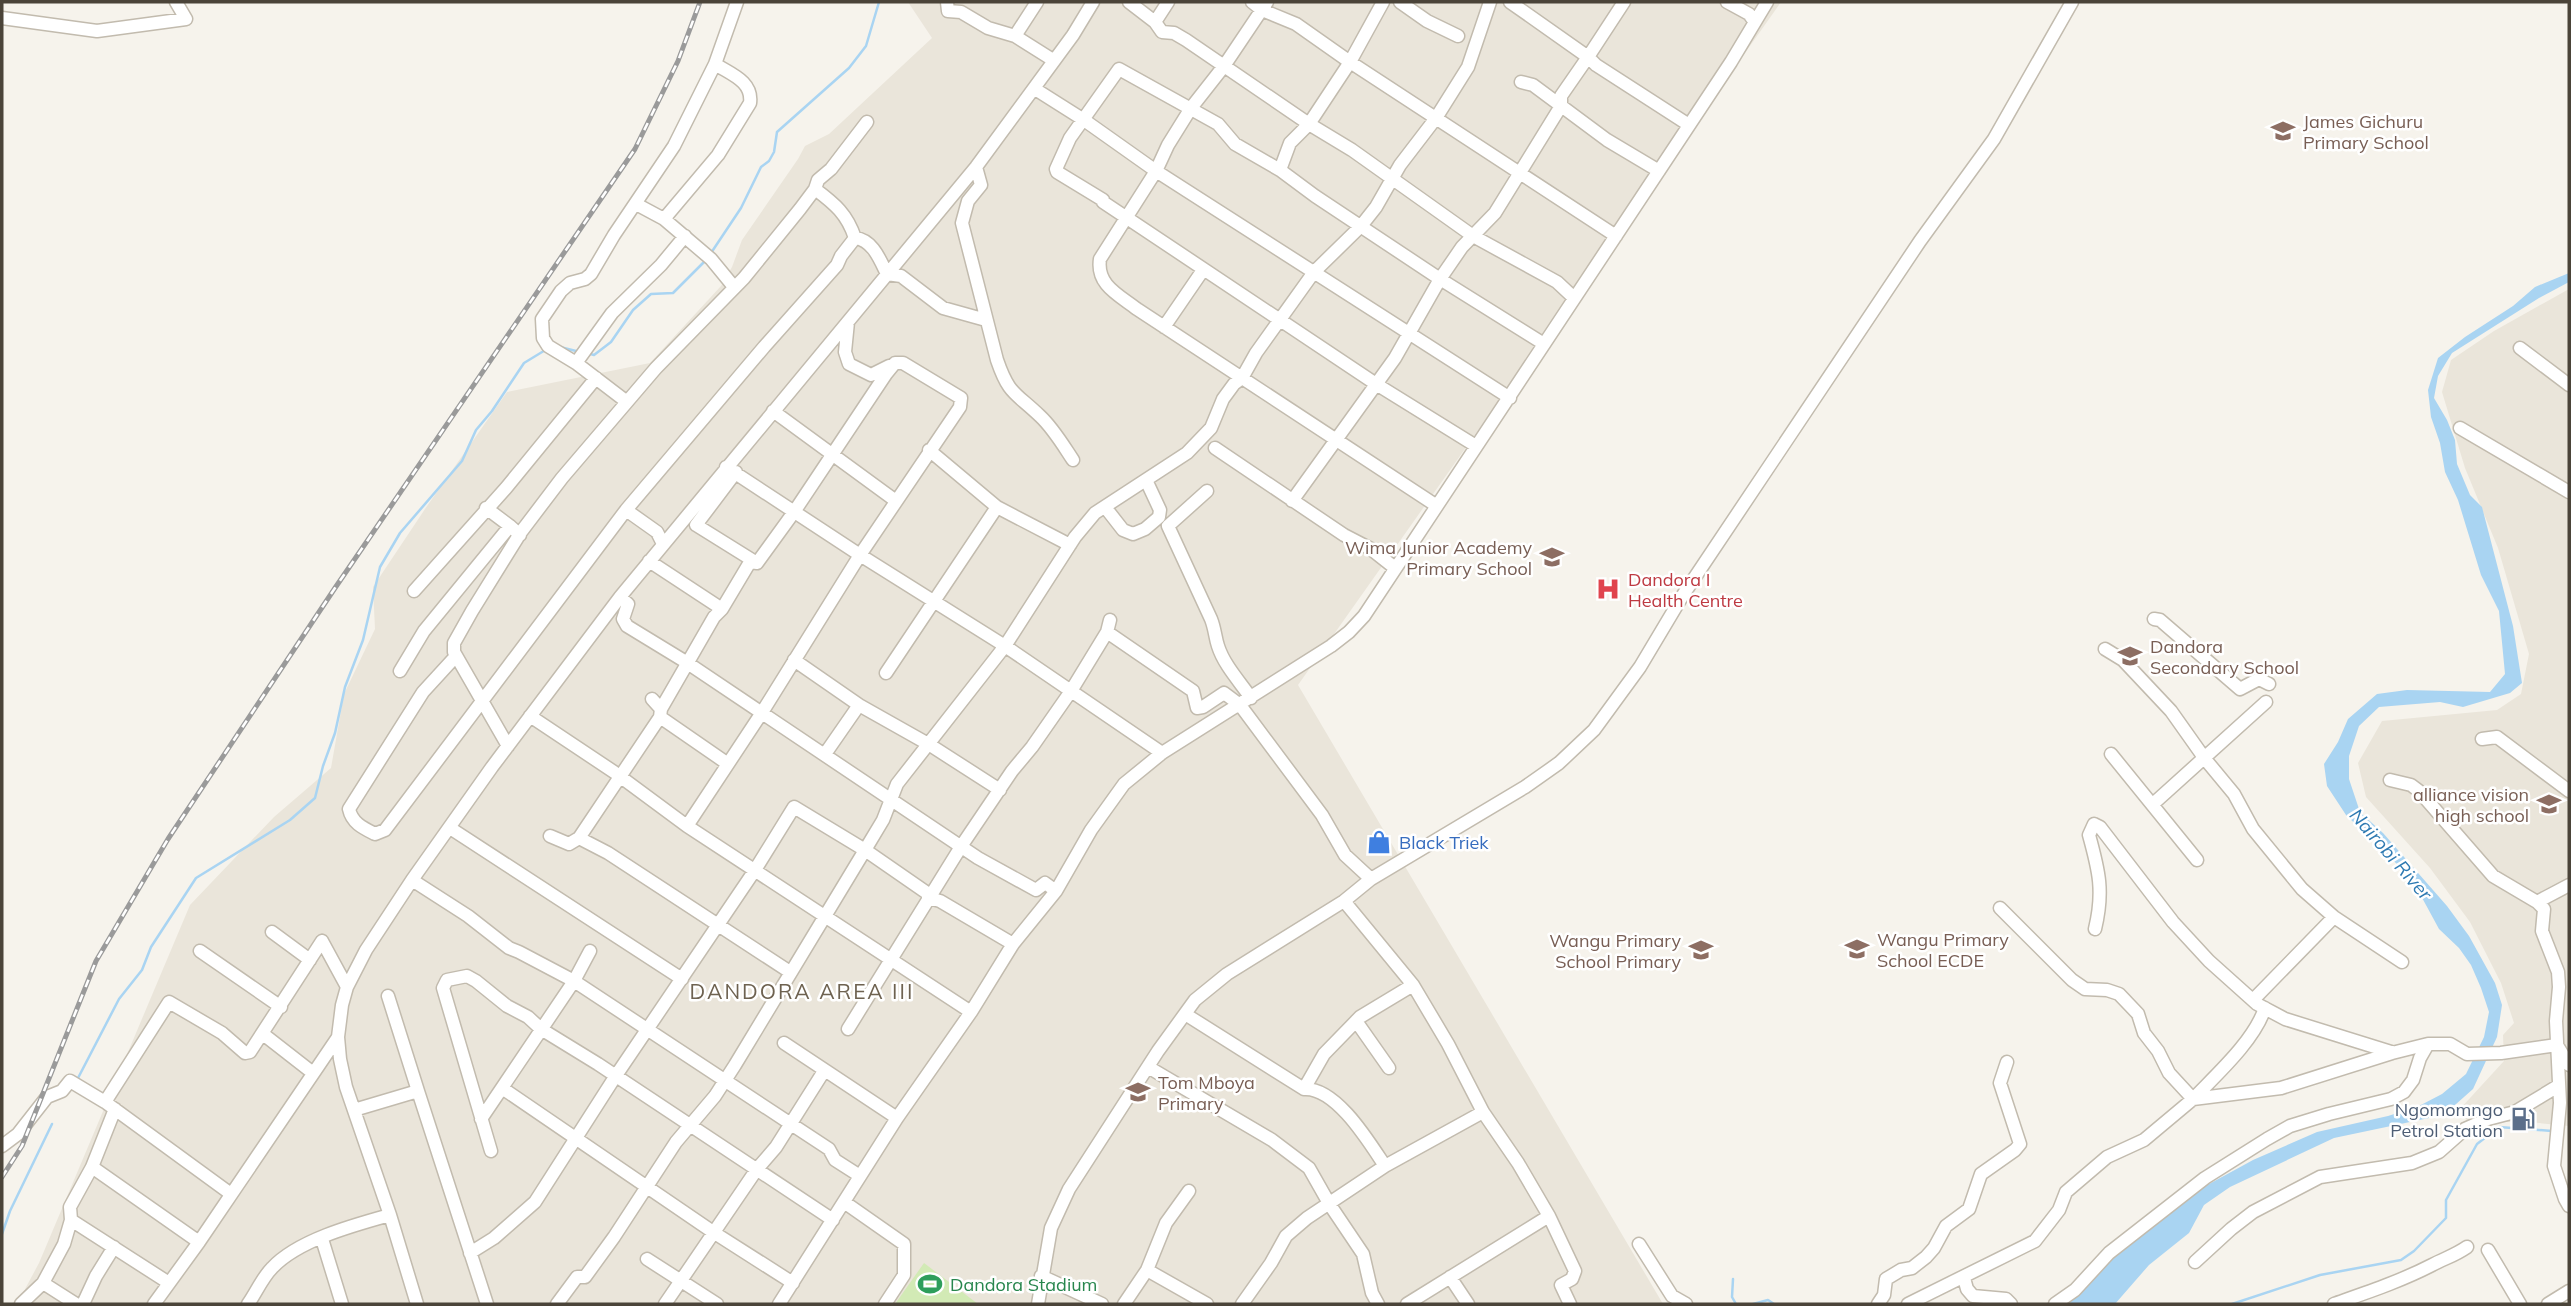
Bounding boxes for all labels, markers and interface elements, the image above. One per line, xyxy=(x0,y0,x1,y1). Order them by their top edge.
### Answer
place label: James Gichuru Primary School xyxy=(2303,110,2429,154)
school or university icon: James Gichuru Primary School xyxy=(2269,117,2297,145)
place label: Wima Junior Academy Primary School xyxy=(1345,536,1532,580)
school or university icon: Wima Junior Academy Primary School xyxy=(1538,543,1566,571)
place label: Dandora I Health Centre xyxy=(1628,568,1743,612)
hospital icon: Dandora I Health Centre xyxy=(1594,575,1622,603)
place label: Dandora Secondary School xyxy=(2150,635,2299,679)
school or university icon: Dandora Secondary School xyxy=(2116,642,2144,670)
place label: alliance vision high school xyxy=(2413,783,2529,827)
school or university icon: alliance vision high school xyxy=(2535,790,2563,818)
water label: Nairobi River xyxy=(2345,803,2438,906)
shop icon: Black Triek xyxy=(1365,828,1393,856)
place label: Black Triek xyxy=(1399,831,1489,854)
place label: Wangu Primary School ECDE xyxy=(1877,928,2009,972)
place label: Wangu Primary School Primary xyxy=(1549,929,1681,973)
school or university icon: Wangu Primary School ECDE xyxy=(1843,935,1871,963)
school or university icon: Wangu Primary School Primary xyxy=(1687,936,1715,964)
district label: DANDORA AREA III xyxy=(690,978,914,1004)
place label: Tom Mboya Primary xyxy=(1158,1071,1255,1115)
school or university icon: Tom Mboya Primary xyxy=(1124,1078,1152,1106)
place label: Ngomomngo Petrol Station xyxy=(2390,1098,2503,1142)
fuel station icon: Ngomomngo Petrol Station xyxy=(2509,1105,2537,1133)
sports icon: Dandora Stadium xyxy=(916,1270,944,1298)
place label: Dandora Stadium xyxy=(950,1273,1097,1296)

